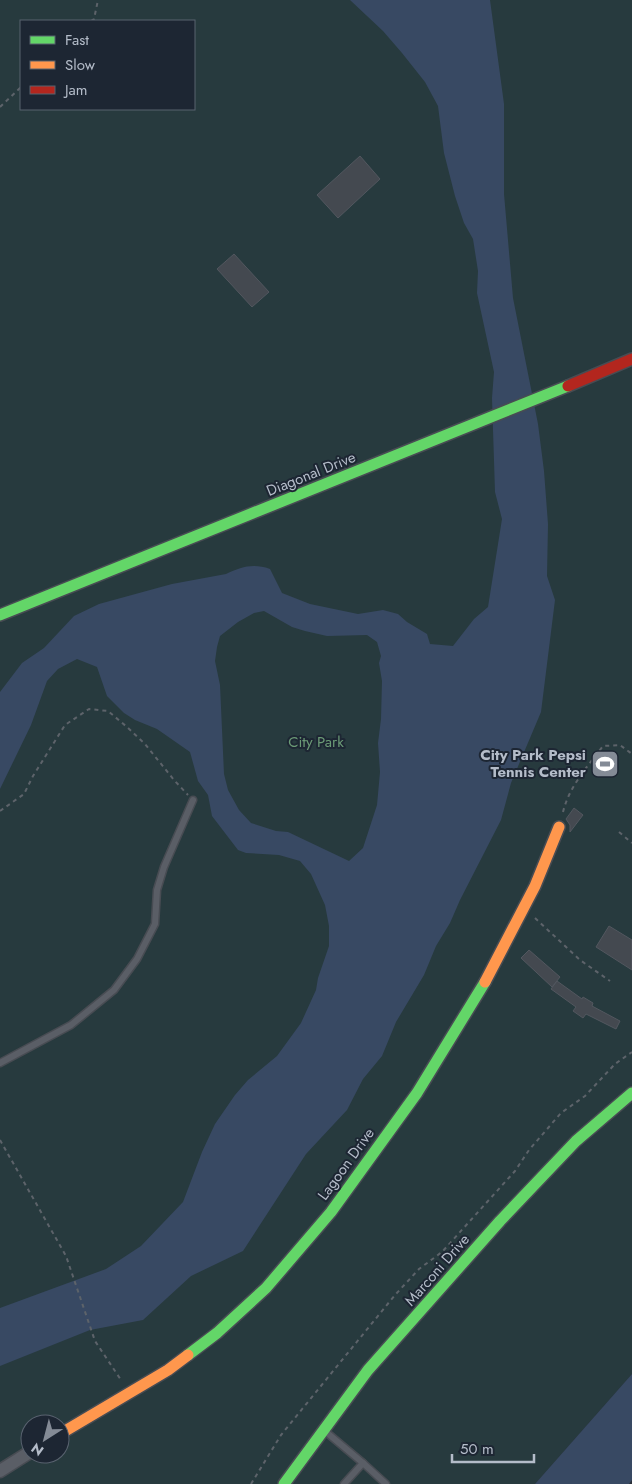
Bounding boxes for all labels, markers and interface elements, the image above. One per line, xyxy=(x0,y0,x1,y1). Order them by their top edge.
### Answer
legend xyxy=(20,20,195,110)
text: Fast xyxy=(65,29,89,51)
text: Slow xyxy=(65,54,96,76)
text: Jam xyxy=(63,79,88,101)
street label: Diagonal Drive xyxy=(263,446,359,502)
park label: City Park xyxy=(288,731,344,753)
place label: City Park Pepsi Tennis Center xyxy=(480,744,587,783)
sports icon: City Park Pepsi Tennis Center xyxy=(590,749,620,779)
street label: Lagoon Drive xyxy=(312,1123,380,1205)
street label: Marconi Drive xyxy=(399,1229,475,1311)
north arrow xyxy=(20,1414,70,1464)
scale bar xyxy=(452,1432,534,1464)
text: N xyxy=(27,1438,48,1461)
text: 50 m xyxy=(460,1438,494,1460)

